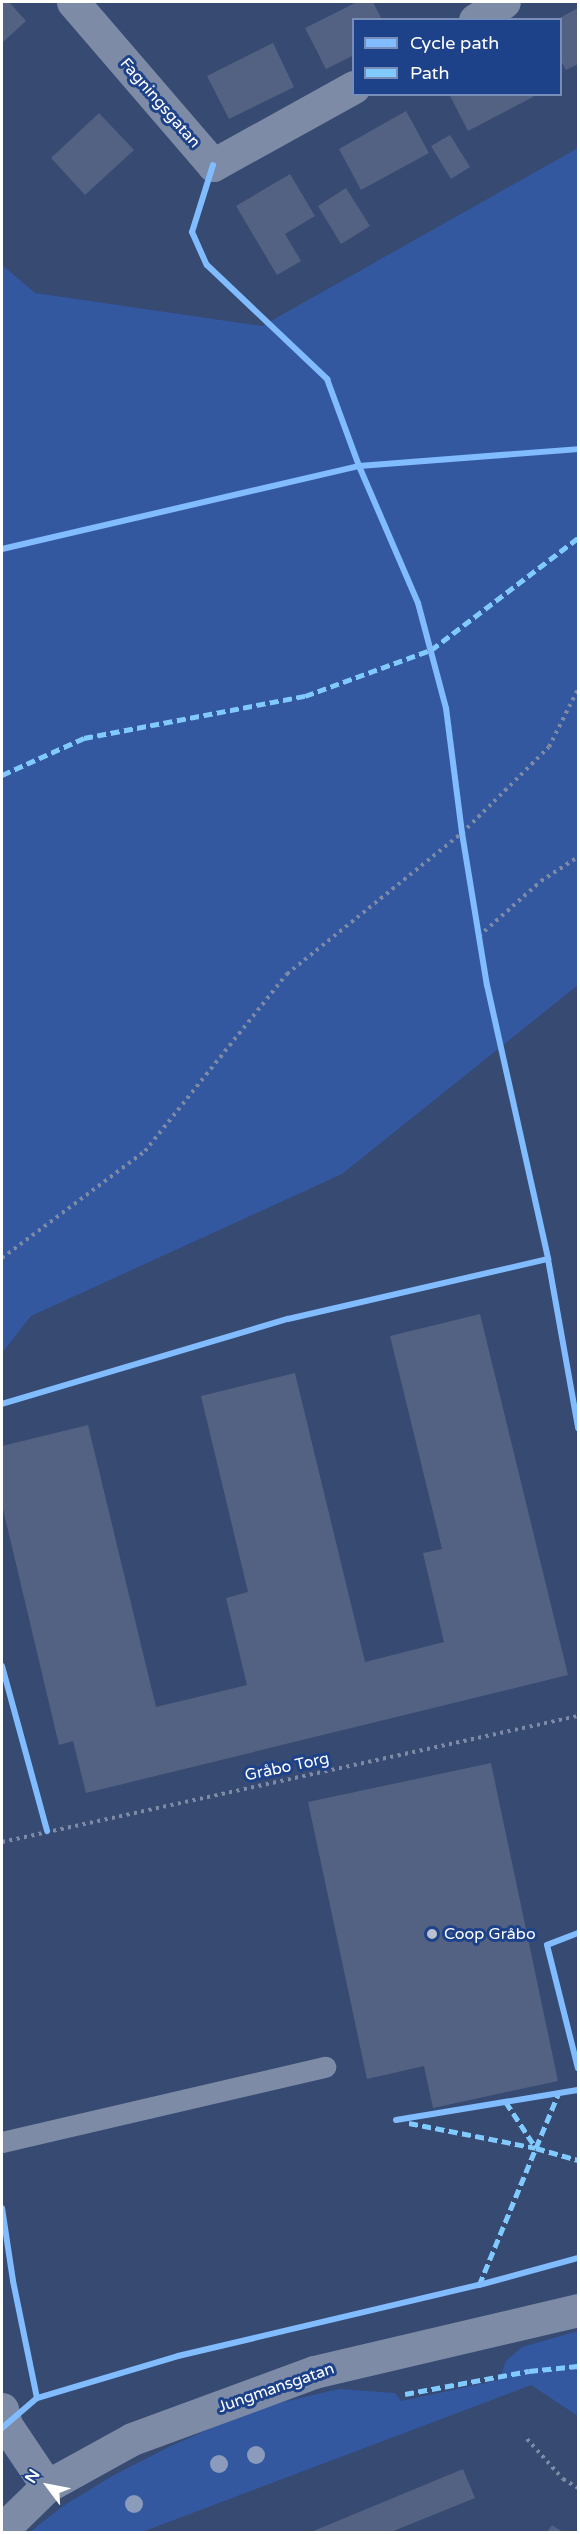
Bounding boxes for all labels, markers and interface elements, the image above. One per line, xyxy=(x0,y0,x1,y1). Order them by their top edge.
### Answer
legend xyxy=(352,18,562,96)
text: Cycle path xyxy=(410,32,499,54)
street label: Fagningsgatan xyxy=(116,54,204,152)
text: Path xyxy=(410,62,449,84)
street label: Gråbo Torg xyxy=(243,1749,331,1785)
place label: Coop Gråbo xyxy=(444,1924,536,1944)
marker: Coop Gråbo xyxy=(425,1927,439,1941)
street label: Jungmansgatan xyxy=(215,2359,337,2417)
north arrow xyxy=(18,2456,78,2516)
text: N xyxy=(21,2466,45,2487)

